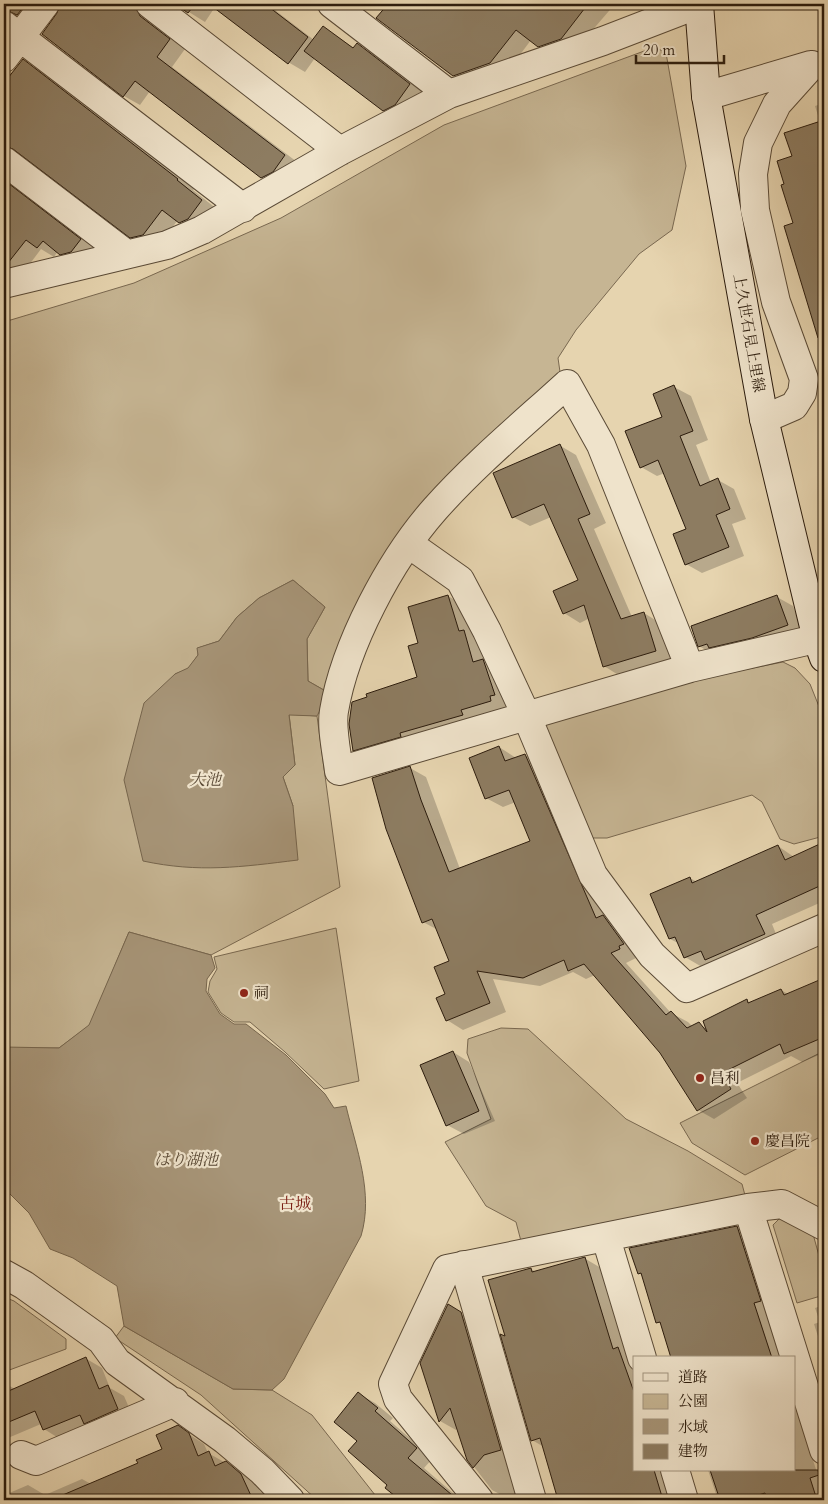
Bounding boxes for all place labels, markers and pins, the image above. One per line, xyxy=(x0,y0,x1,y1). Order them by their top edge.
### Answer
place label: 祠 xyxy=(254,983,269,1003)
marker: 祠 xyxy=(238,987,250,999)
place label: 昌利 xyxy=(710,1068,740,1088)
marker: 昌利 xyxy=(694,1072,706,1084)
place label: 慶昌院 xyxy=(765,1131,810,1151)
marker: 慶昌院 xyxy=(749,1135,761,1147)

